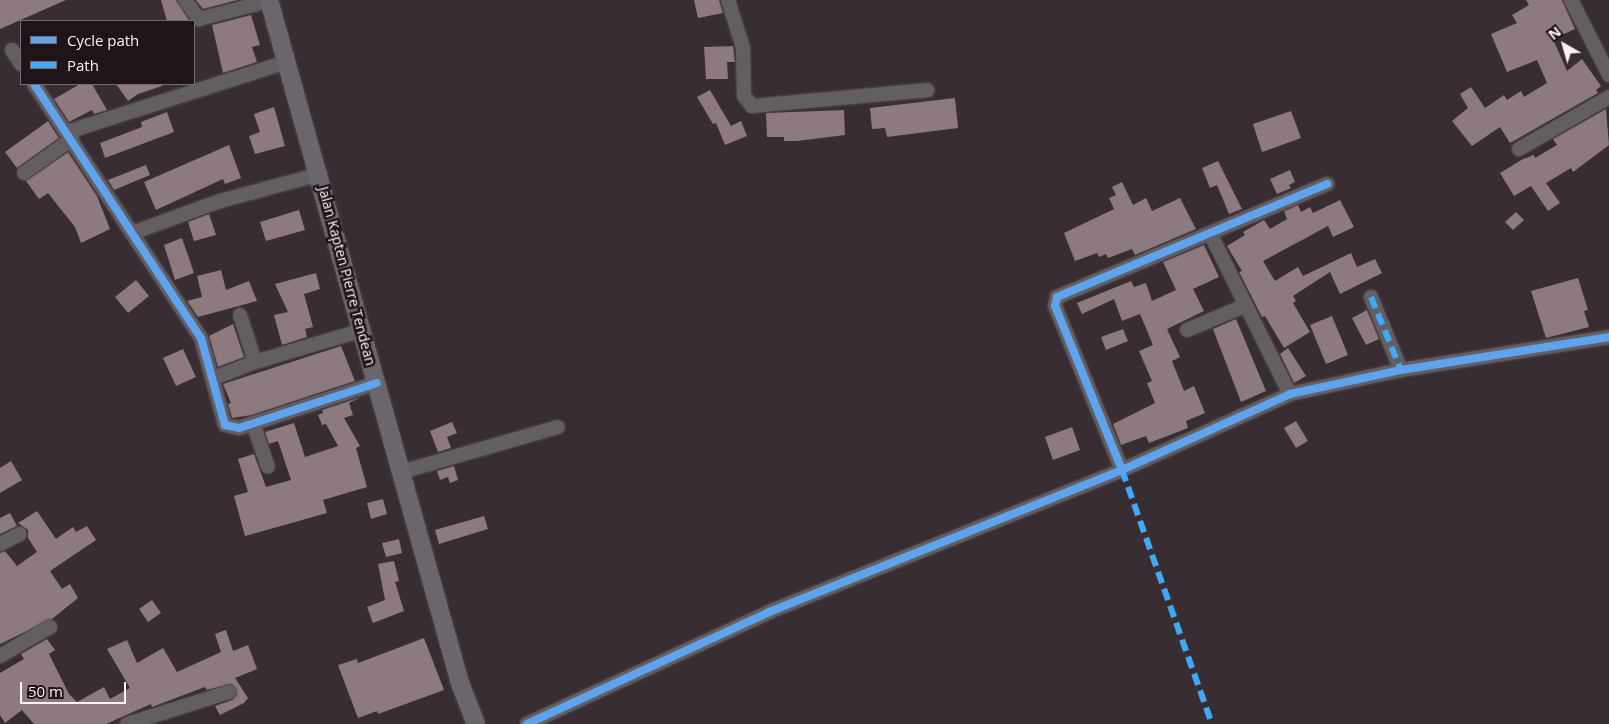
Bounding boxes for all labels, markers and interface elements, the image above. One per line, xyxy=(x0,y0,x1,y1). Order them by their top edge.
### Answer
legend xyxy=(20,20,195,85)
north arrow xyxy=(1539,20,1589,70)
text: N xyxy=(1544,22,1565,44)
text: Cycle path xyxy=(67,30,139,50)
text: Path xyxy=(67,55,99,75)
street label: Jalan Kapten Pierre Tendean xyxy=(315,185,379,367)
scale bar xyxy=(22,672,129,704)
text: 50 m xyxy=(28,681,63,701)

